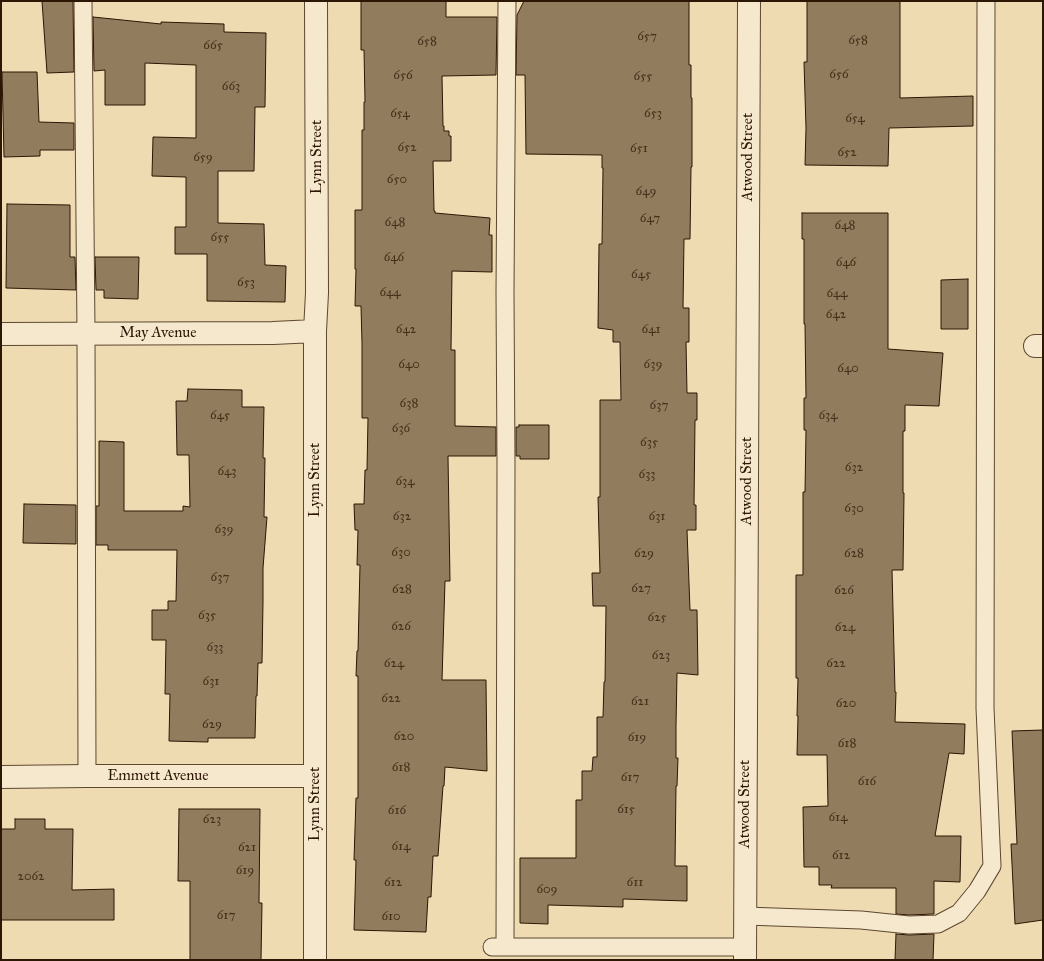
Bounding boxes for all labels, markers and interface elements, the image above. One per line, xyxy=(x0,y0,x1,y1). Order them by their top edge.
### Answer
house number: 657 xyxy=(637,29,657,45)
house number: 658 xyxy=(848,33,868,49)
house number: 658 xyxy=(417,34,437,50)
house number: 665 xyxy=(203,38,223,54)
house number: 656 xyxy=(829,67,849,83)
house number: 656 xyxy=(393,68,413,84)
house number: 655 xyxy=(634,69,652,85)
house number: 663 xyxy=(222,79,240,95)
house number: 654 xyxy=(390,106,410,122)
house number: 653 xyxy=(644,106,662,122)
house number: 654 xyxy=(845,111,865,127)
street label: Atwood Street xyxy=(739,113,757,201)
street label: Lynn Street xyxy=(308,120,326,194)
house number: 652 xyxy=(397,140,417,156)
house number: 651 xyxy=(630,141,648,157)
house number: 652 xyxy=(837,145,857,161)
house number: 659 xyxy=(193,150,213,166)
house number: 650 xyxy=(387,172,407,188)
house number: 649 xyxy=(636,184,656,200)
house number: 647 xyxy=(640,211,660,227)
house number: 648 xyxy=(385,215,405,231)
house number: 648 xyxy=(835,218,855,234)
house number: 655 xyxy=(211,230,229,246)
house number: 646 xyxy=(384,250,404,266)
house number: 646 xyxy=(836,255,856,271)
house number: 645 xyxy=(631,267,651,283)
house number: 653 xyxy=(237,275,255,291)
house number: 644 xyxy=(379,285,401,301)
house number: 644 xyxy=(826,286,848,302)
house number: 642 xyxy=(826,307,846,323)
house number: 642 xyxy=(396,322,416,338)
house number: 641 xyxy=(641,322,661,338)
street label: May Avenue xyxy=(120,324,196,342)
house number: 640 xyxy=(398,357,420,373)
house number: 639 xyxy=(644,357,662,373)
house number: 640 xyxy=(837,361,859,377)
house number: 638 xyxy=(400,396,418,412)
house number: 637 xyxy=(650,398,668,414)
house number: 645 xyxy=(210,408,230,424)
house number: 634 xyxy=(818,408,838,424)
house number: 636 xyxy=(392,421,410,437)
house number: 635 xyxy=(640,435,658,451)
street label: Atwood Street xyxy=(738,437,756,525)
street label: Lynn Street xyxy=(306,443,324,517)
house number: 632 xyxy=(845,460,863,476)
house number: 643 xyxy=(217,464,237,480)
house number: 633 xyxy=(638,467,656,483)
house number: 634 xyxy=(395,474,415,490)
house number: 630 xyxy=(844,501,864,517)
house number: 632 xyxy=(393,509,411,525)
house number: 631 xyxy=(649,509,665,525)
house number: 639 xyxy=(215,522,233,538)
house number: 630 xyxy=(391,545,411,561)
house number: 629 xyxy=(634,546,654,562)
house number: 628 xyxy=(844,546,864,562)
house number: 637 xyxy=(211,570,229,586)
house number: 627 xyxy=(631,581,651,597)
house number: 628 xyxy=(392,582,412,598)
house number: 626 xyxy=(834,583,854,599)
house number: 635 xyxy=(198,608,216,624)
house number: 625 xyxy=(647,610,667,626)
house number: 626 xyxy=(391,619,411,635)
house number: 624 xyxy=(835,620,855,636)
house number: 633 xyxy=(206,640,224,656)
house number: 623 xyxy=(652,648,670,664)
house number: 624 xyxy=(384,656,404,672)
house number: 622 xyxy=(826,656,846,672)
house number: 631 xyxy=(203,674,219,690)
house number: 622 xyxy=(381,691,401,707)
house number: 621 xyxy=(631,694,649,710)
house number: 620 xyxy=(836,696,856,712)
house number: 629 xyxy=(202,717,222,733)
house number: 620 xyxy=(394,729,414,745)
house number: 619 xyxy=(628,730,646,746)
house number: 618 xyxy=(838,736,856,752)
house number: 618 xyxy=(392,760,410,776)
street label: Atwood Street xyxy=(736,760,754,848)
street label: Emmett Avenue xyxy=(107,767,209,785)
street label: Lynn Street xyxy=(306,767,324,841)
house number: 617 xyxy=(621,770,639,786)
house number: 616 xyxy=(858,774,876,790)
house number: 615 xyxy=(617,802,635,818)
house number: 616 xyxy=(388,803,406,819)
house number: 614 xyxy=(829,810,847,826)
house number: 623 xyxy=(203,812,221,828)
house number: 614 xyxy=(392,839,410,855)
house number: 621 xyxy=(238,840,256,856)
house number: 612 xyxy=(832,848,850,864)
house number: 619 xyxy=(236,863,254,879)
house number: 2062 xyxy=(17,869,45,885)
house number: 612 xyxy=(384,875,402,891)
house number: 611 xyxy=(627,875,643,891)
house number: 609 xyxy=(536,882,558,898)
house number: 617 xyxy=(217,908,235,924)
house number: 610 xyxy=(381,909,401,925)

